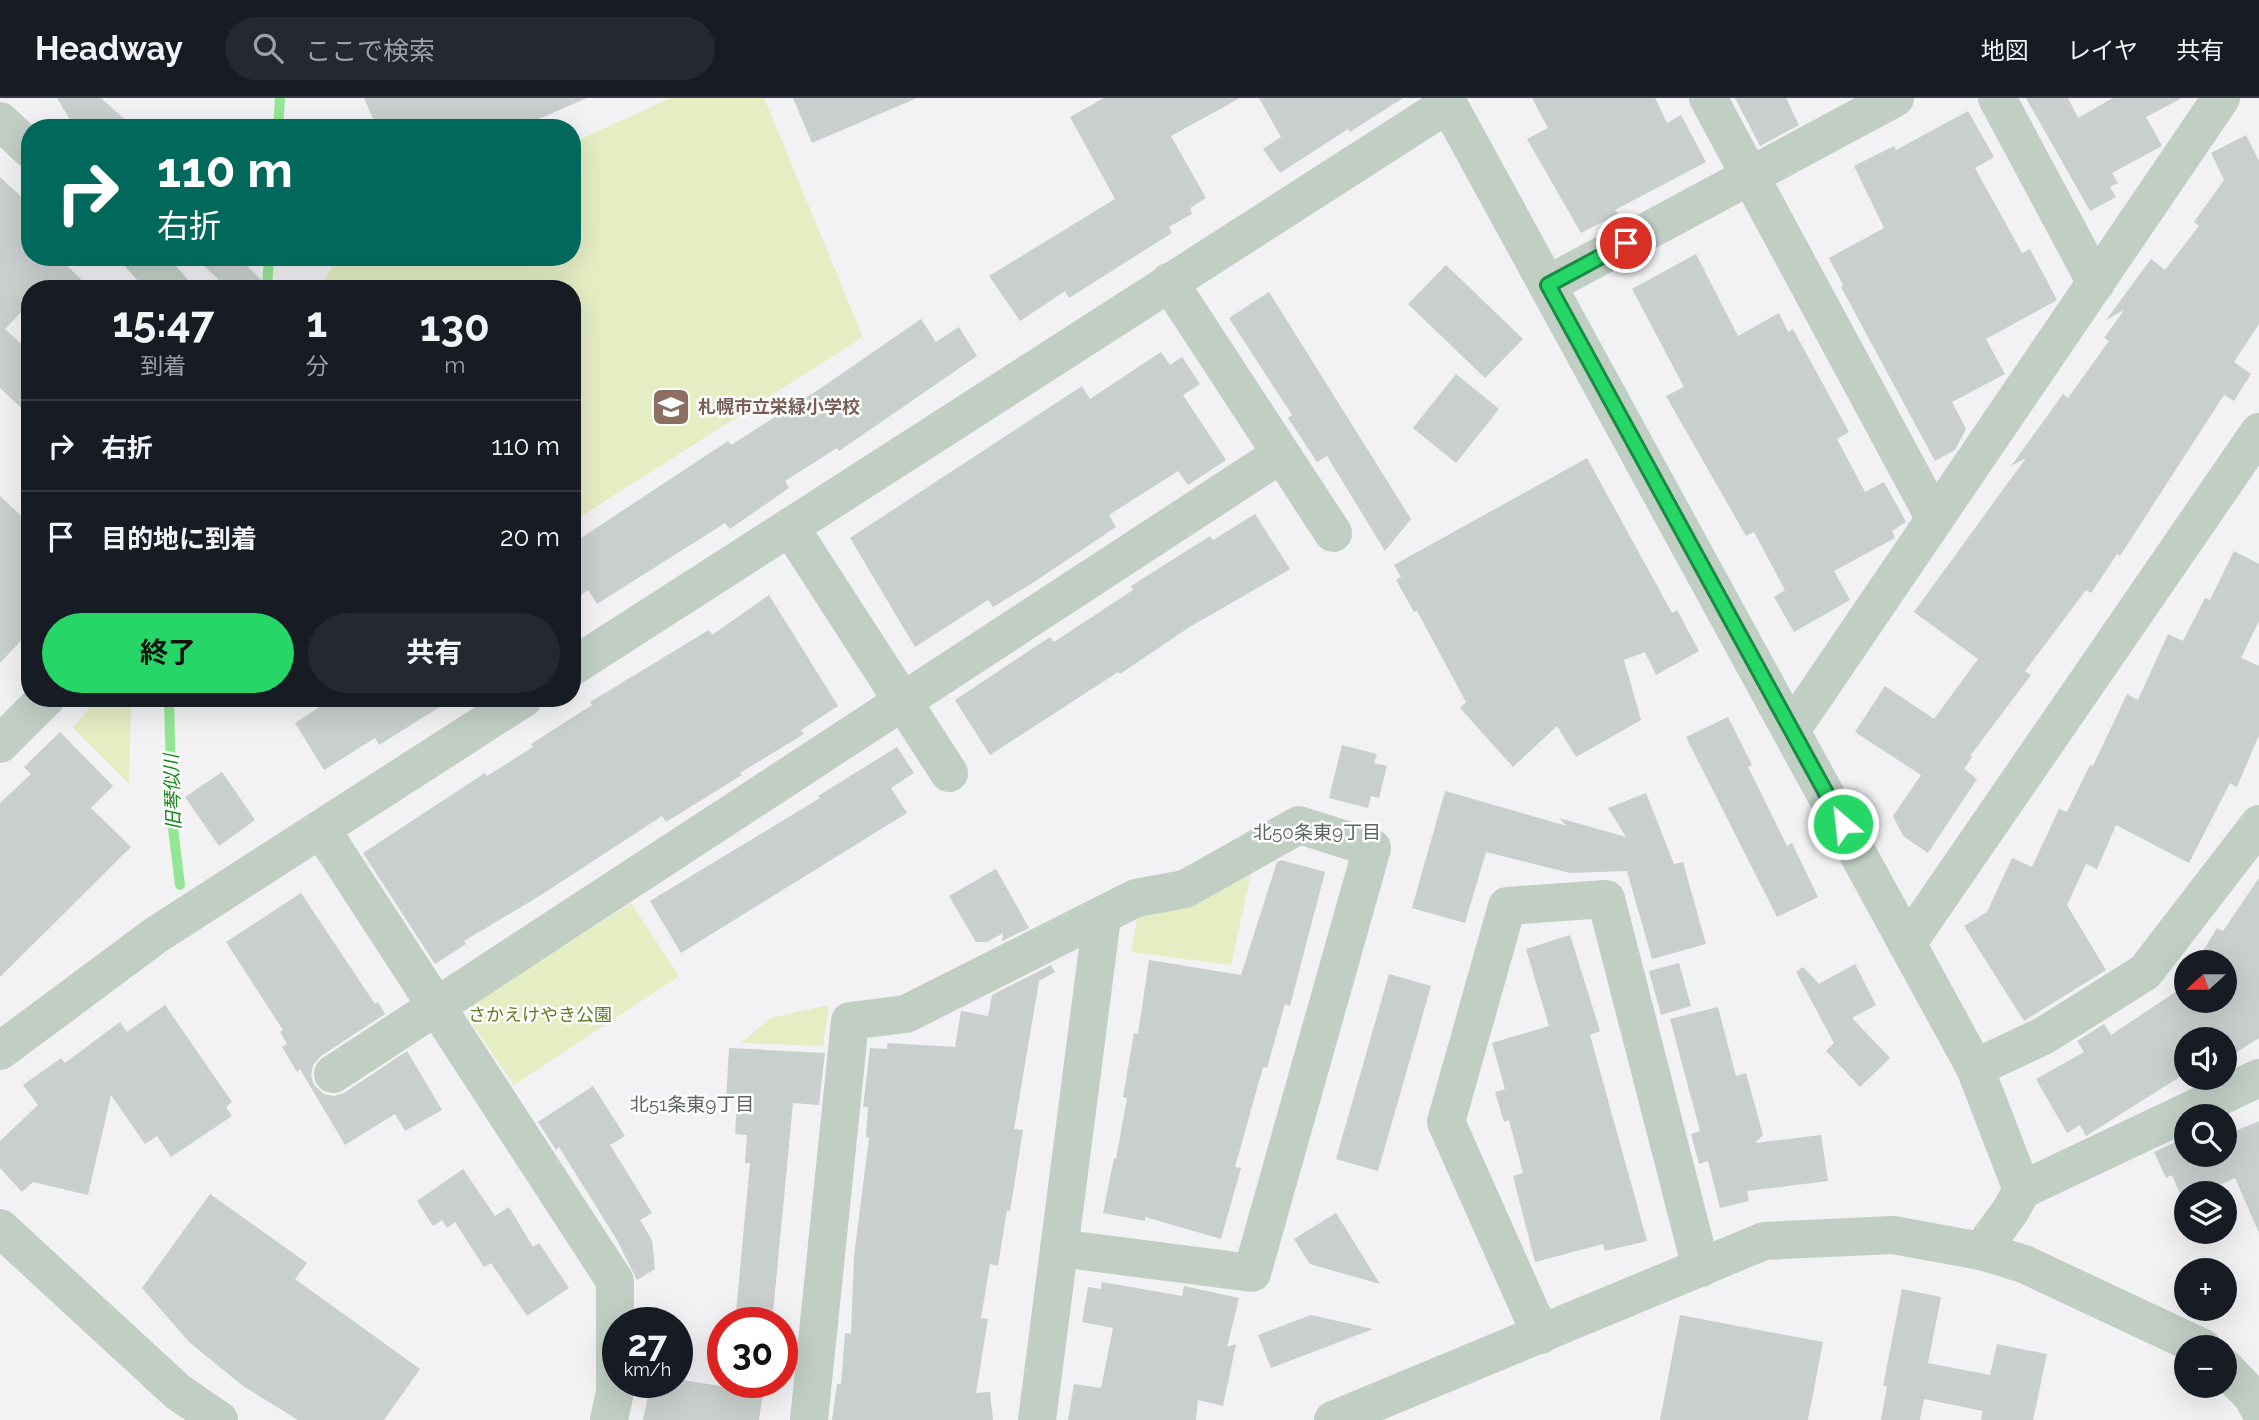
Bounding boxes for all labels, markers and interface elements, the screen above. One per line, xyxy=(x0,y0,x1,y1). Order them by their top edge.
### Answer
search box xyxy=(225,17,715,80)
text: Headway xyxy=(35,29,183,68)
icon: search xyxy=(249,29,287,67)
text: ここで検索 xyxy=(305,36,435,66)
text: 地図 xyxy=(1981,36,2029,65)
text: レイヤ xyxy=(2067,36,2138,65)
text: 共有 xyxy=(2176,36,2224,65)
text: 110 m xyxy=(157,141,293,198)
icon: right xyxy=(42,147,133,238)
text: 右折 xyxy=(157,207,221,244)
pin xyxy=(1596,213,1656,273)
icon: arrive xyxy=(1607,224,1645,262)
text: 15:47 xyxy=(112,298,214,347)
text: 1 xyxy=(307,298,327,347)
text: 130 xyxy=(420,302,490,351)
text: m xyxy=(444,351,465,378)
text: 到着 xyxy=(140,352,186,379)
text: 分 xyxy=(305,352,328,379)
school or university icon: 札幌市立栄緑小学校 xyxy=(650,386,692,428)
place label: 札幌市立栄緑小学校 xyxy=(698,396,860,417)
icon: right xyxy=(42,427,80,465)
text: 110 m xyxy=(491,431,560,461)
text: 右折 xyxy=(101,433,153,463)
icon: arrive xyxy=(42,518,80,556)
text: 20 m xyxy=(500,522,560,552)
text: 目的地に到着 xyxy=(101,524,257,554)
button: 終了 xyxy=(42,613,294,693)
button: 共有 xyxy=(308,613,560,693)
water label: 旧琴似川 xyxy=(160,752,184,830)
position arrow xyxy=(1806,787,1880,861)
district label: 北50条東9丁目 xyxy=(1253,821,1381,843)
north arrow xyxy=(2174,950,2236,1013)
map controls xyxy=(2174,950,2237,1398)
park label: さかえけやき公園 xyxy=(468,1004,612,1025)
button: sound xyxy=(2174,1027,2237,1090)
district label: 北51条東9丁目 xyxy=(630,1093,754,1115)
button: search xyxy=(2174,1104,2237,1167)
button: layers xyxy=(2174,1181,2237,1244)
button: + xyxy=(2174,1258,2237,1321)
speed limit sign: 30 xyxy=(707,1307,798,1398)
text: 27 xyxy=(628,1323,667,1364)
button: − xyxy=(2174,1335,2237,1398)
text: km/h xyxy=(624,1359,671,1380)

